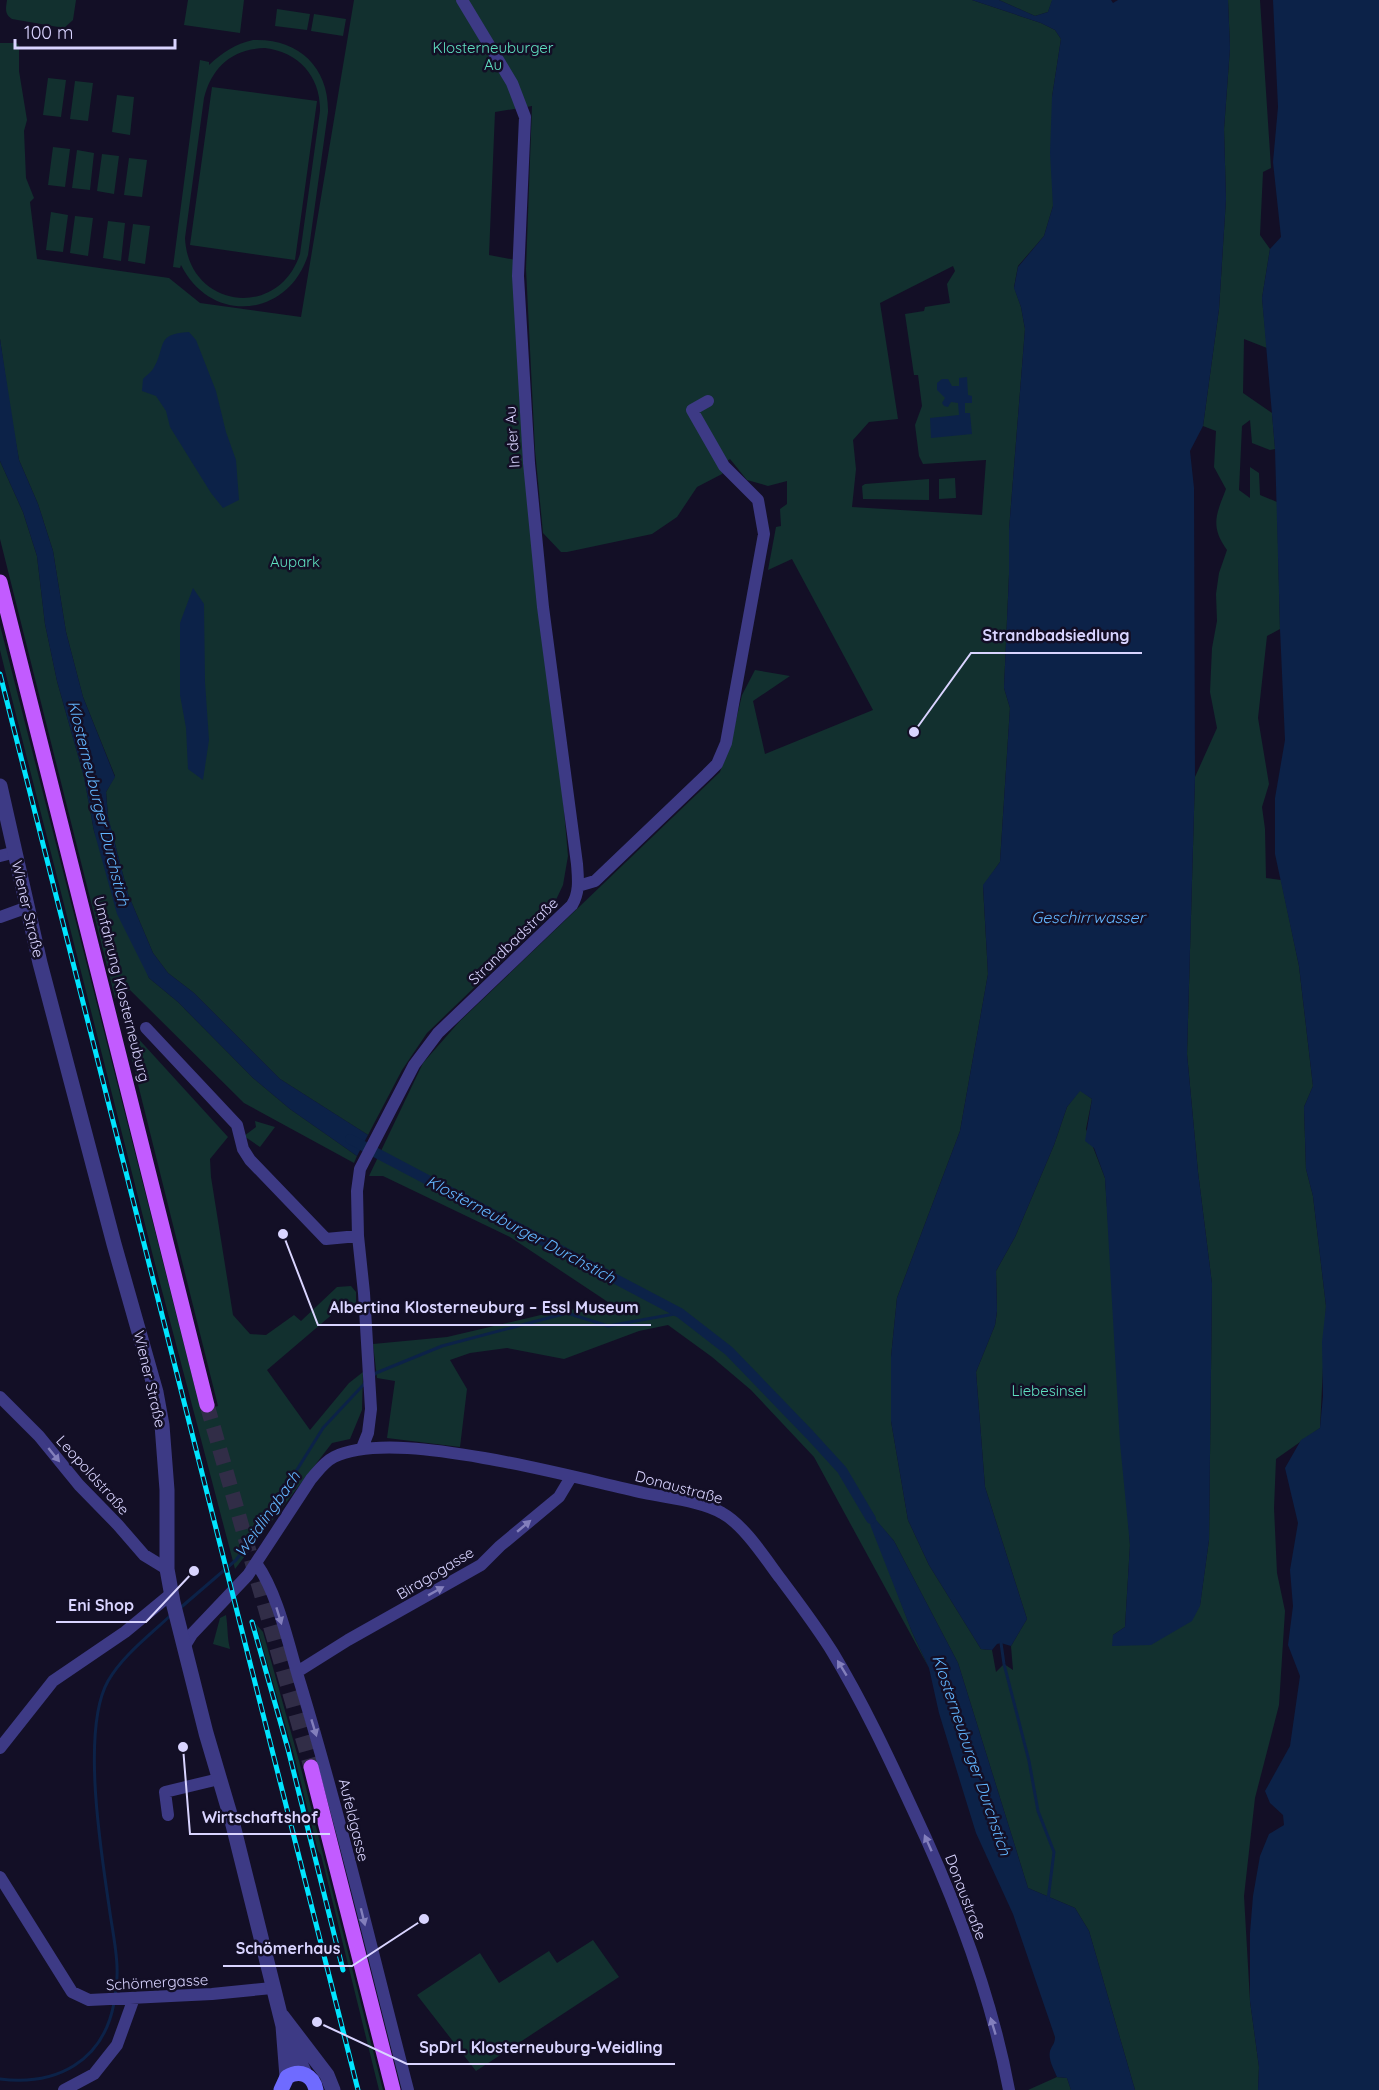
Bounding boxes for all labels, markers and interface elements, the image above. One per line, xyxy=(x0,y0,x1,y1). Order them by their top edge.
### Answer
scale bar xyxy=(15,12,176,50)
text: 100 m xyxy=(24,21,73,44)
park label: Klosterneuburger Au xyxy=(433,38,554,74)
street label: In der Au xyxy=(500,405,524,469)
park label: Aupark xyxy=(270,552,320,571)
callout: Strandbadsiedlung xyxy=(971,619,1142,653)
text: Strandbadsiedlung xyxy=(983,625,1129,645)
water label: Klosterneuburger Durchstich xyxy=(64,698,134,909)
street label: Wiener Straße xyxy=(8,859,48,959)
street label: Strandbadstraße xyxy=(464,893,562,989)
street label: Umfahrung Klosterneuburg xyxy=(90,894,154,1084)
water label: Geschirrwasser xyxy=(1031,907,1147,927)
water label: Klosterneuburger Durchstich xyxy=(423,1171,620,1288)
callout: Albertina Klosterneuburg – Essl Museum xyxy=(318,1291,651,1325)
text: Albertina Klosterneuburg – Essl Museum xyxy=(329,1297,639,1317)
street label: Wiener Straße xyxy=(130,1329,170,1429)
park label: Liebesinsel xyxy=(1011,1381,1087,1400)
street label: Leopoldstraße xyxy=(52,1431,134,1519)
one-way arrow xyxy=(48,1447,61,1463)
water label: Weidlingbach xyxy=(230,1466,305,1561)
street label: Donaustraße xyxy=(633,1466,725,1508)
one-way arrow xyxy=(516,1520,531,1533)
street label: Biragogasse xyxy=(393,1543,477,1603)
one-way arrow xyxy=(428,1586,445,1596)
callout: Eni Shop xyxy=(56,1588,146,1622)
text: Eni Shop xyxy=(68,1595,134,1615)
one-way arrow xyxy=(275,1607,284,1625)
water label: Klosterneuburger Durchstich xyxy=(928,1652,1016,1859)
one-way arrow xyxy=(836,1660,847,1676)
one-way arrow xyxy=(310,1719,319,1737)
street label: Aufeldgasse xyxy=(335,1777,373,1863)
callout: Wirtschaftshof xyxy=(190,1800,330,1834)
text: Wirtschaftshof xyxy=(202,1807,318,1827)
one-way arrow xyxy=(923,1833,933,1851)
street label: Donaustraße xyxy=(941,1851,991,1943)
one-way arrow xyxy=(359,1908,369,1926)
callout: Schömerhaus xyxy=(223,1932,352,1966)
text: Schömerhaus xyxy=(236,1938,341,1958)
street label: Schömergasse xyxy=(105,1970,209,1994)
one-way arrow xyxy=(988,2017,997,2035)
callout: SpDrL Klosterneuburg-Weidling xyxy=(407,2030,675,2064)
text: SpDrL Klosterneuburg-Weidling xyxy=(419,2037,663,2057)

